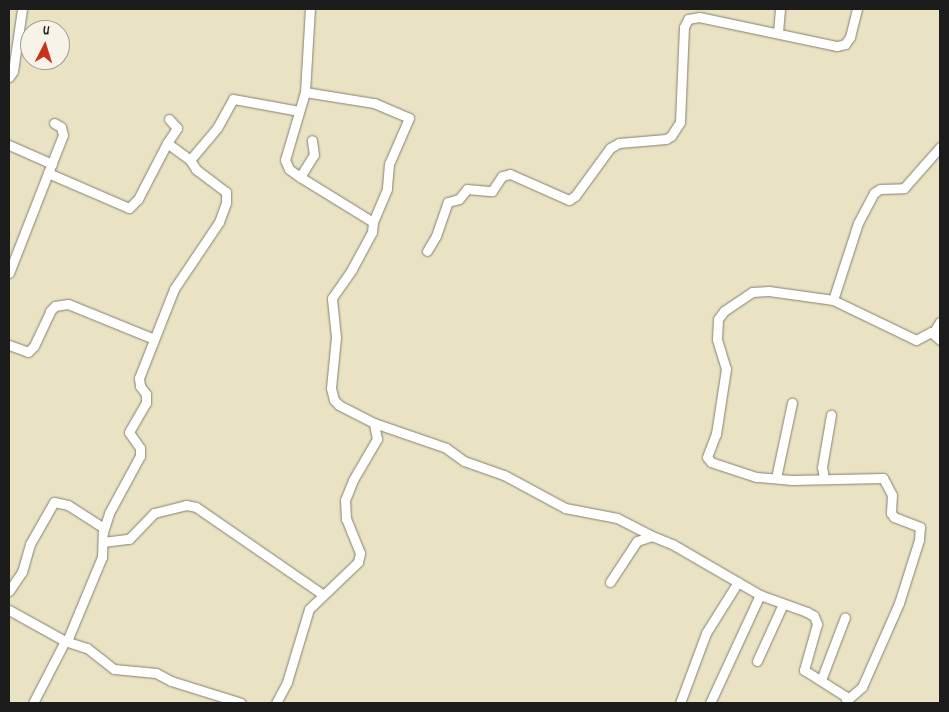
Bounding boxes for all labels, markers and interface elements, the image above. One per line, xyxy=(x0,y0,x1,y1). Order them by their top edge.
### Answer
north arrow xyxy=(20,20,70,70)
text: U xyxy=(42,21,50,41)

